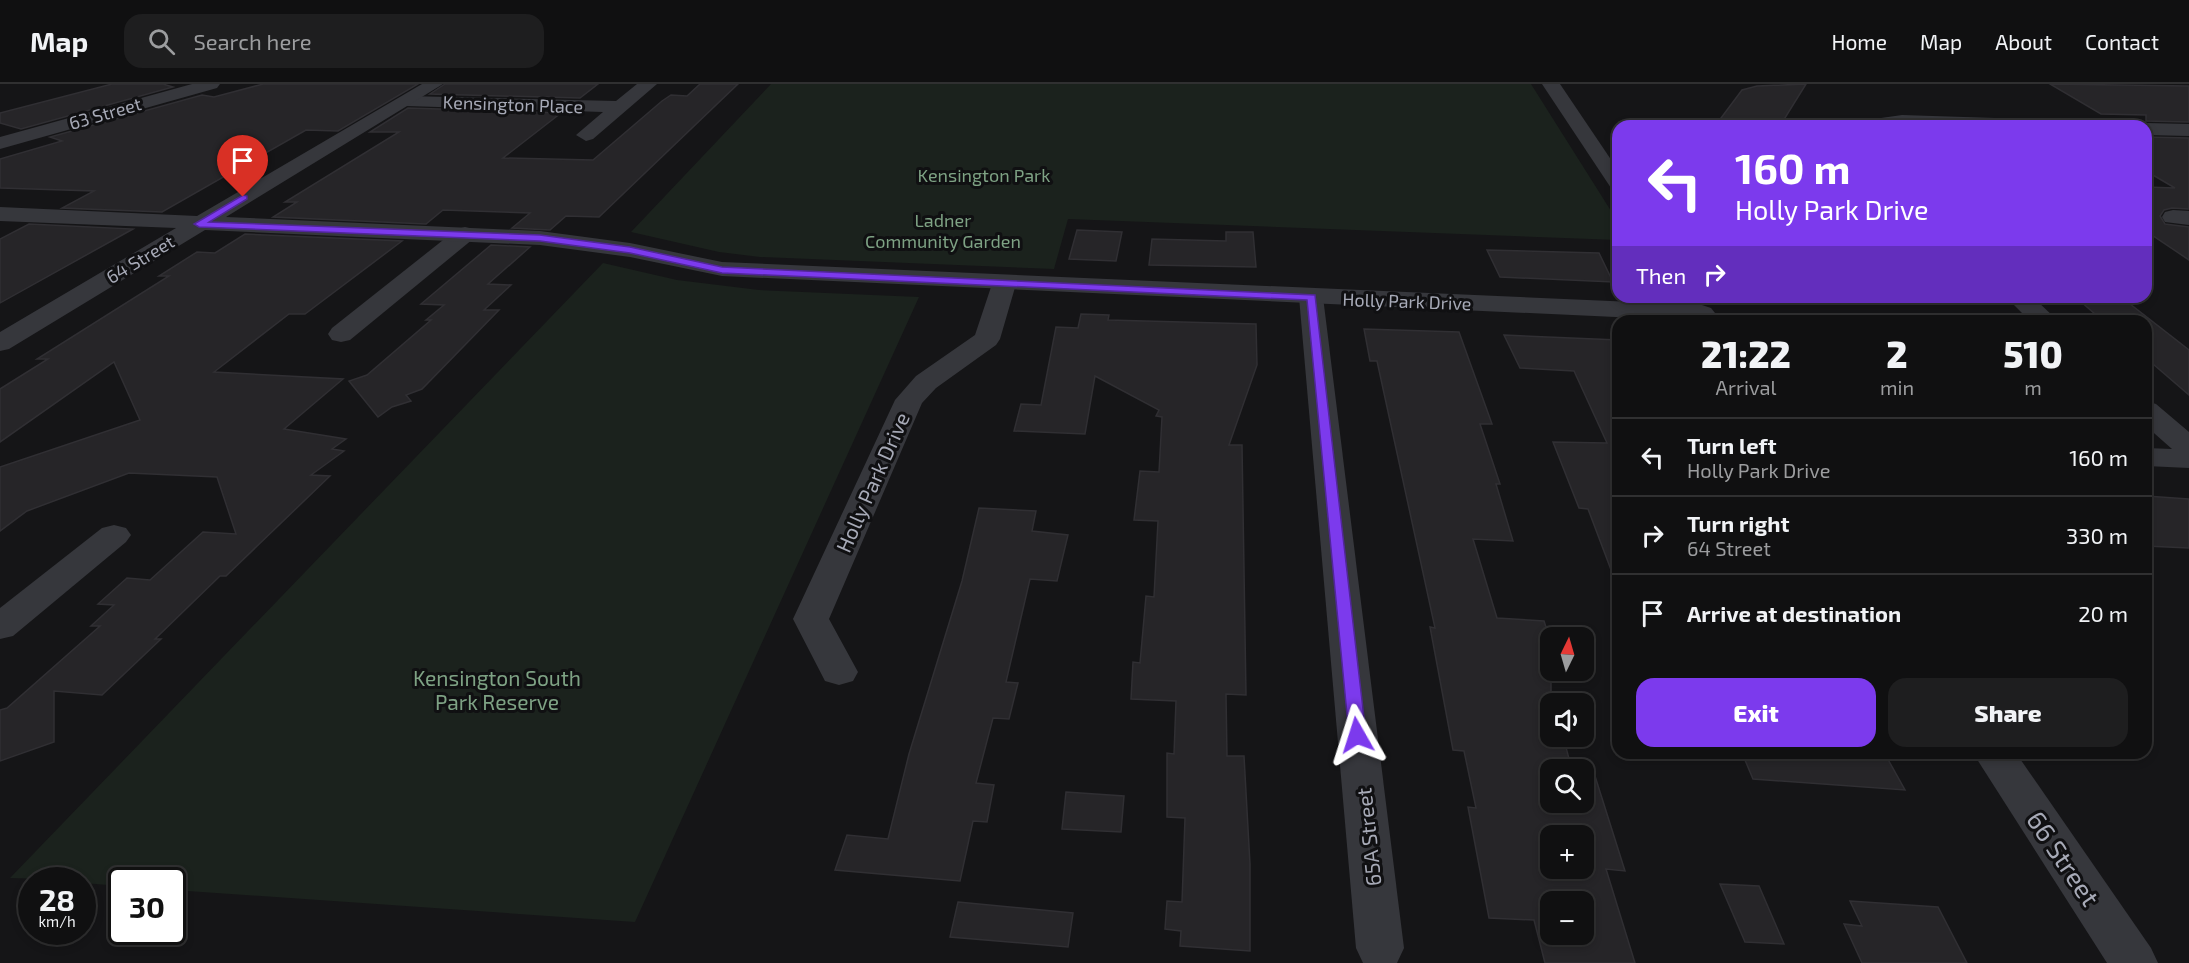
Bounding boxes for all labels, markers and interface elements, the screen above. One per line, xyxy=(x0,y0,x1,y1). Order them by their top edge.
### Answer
search box xyxy=(124,14,544,68)
text: Map xyxy=(30,24,88,58)
icon: search xyxy=(145,25,178,58)
text: Search here xyxy=(193,28,312,54)
text: Home xyxy=(1831,29,1887,54)
text: Map xyxy=(1920,29,1962,54)
text: About xyxy=(1995,29,2052,54)
text: Contact xyxy=(2085,29,2159,54)
street label: Kensington Place xyxy=(442,91,584,117)
street label: 63 Street xyxy=(66,92,144,134)
pin xyxy=(217,135,268,197)
text: 160 m xyxy=(1735,142,1851,192)
icon: arrive xyxy=(226,144,259,177)
icon: left xyxy=(1636,144,1714,222)
park label: Kensington Park xyxy=(917,164,1051,186)
text: Holly Park Drive xyxy=(1735,193,1929,225)
park label: Ladner Community Garden xyxy=(865,209,1021,252)
street label: 64 Street xyxy=(102,230,178,288)
icon: right xyxy=(1698,258,1731,291)
text: Then xyxy=(1636,262,1686,288)
street label: Holly Park Drive xyxy=(1342,288,1472,314)
text: 21:22 xyxy=(1701,332,1791,375)
text: 2 xyxy=(1886,332,1908,375)
text: 510 xyxy=(2003,332,2063,375)
text: Arrival xyxy=(1716,375,1776,399)
text: min xyxy=(1880,375,1914,399)
text: m xyxy=(2024,375,2042,399)
street label: Holly Park Drive xyxy=(830,408,914,556)
text: Turn left xyxy=(1687,432,1776,458)
icon: left xyxy=(1636,441,1669,474)
text: 160 m xyxy=(2069,444,2128,470)
text: Holly Park Drive xyxy=(1687,458,1830,482)
text: Turn right xyxy=(1687,510,1789,536)
icon: right xyxy=(1636,519,1669,552)
text: 330 m xyxy=(2066,522,2128,548)
text: 64 Street xyxy=(1687,536,1771,560)
icon: arrive xyxy=(1636,597,1669,630)
text: Arrive at destination xyxy=(1687,600,1901,626)
text: 20 m xyxy=(2078,600,2128,626)
north arrow xyxy=(1540,627,1594,681)
map controls xyxy=(1540,627,1594,945)
park label: Kensington South Park Reserve xyxy=(413,665,581,714)
button: Exit xyxy=(1636,678,1876,747)
button: Share xyxy=(1888,678,2128,747)
button: sound xyxy=(1540,693,1594,747)
position arrow xyxy=(1325,703,1389,767)
button: search xyxy=(1540,759,1594,813)
street label: 65A Street xyxy=(1350,787,1386,887)
street label: 66 Street xyxy=(2021,805,2107,911)
button: + xyxy=(1540,825,1594,879)
speed limit sign: 30 xyxy=(108,867,186,945)
text: 28 xyxy=(39,881,75,917)
button: − xyxy=(1540,891,1594,945)
text: km/h xyxy=(38,912,76,930)

